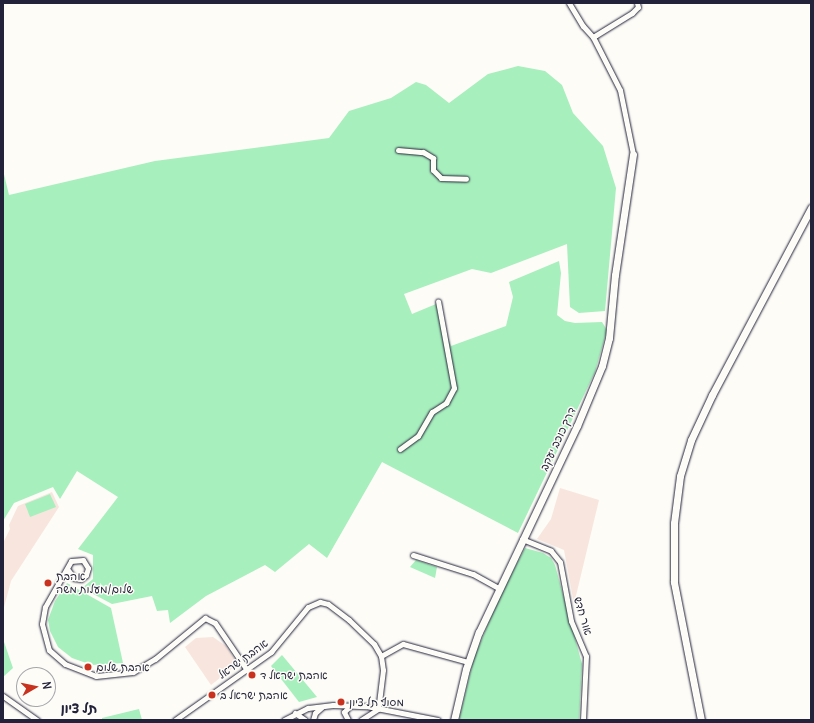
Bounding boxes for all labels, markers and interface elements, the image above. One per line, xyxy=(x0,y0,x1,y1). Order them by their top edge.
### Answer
street label: דרך כוכב יעקב xyxy=(538,405,578,473)
place label: אהבת שלום/מעלות משה xyxy=(56,570,133,596)
marker: אהבת שלום/מעלות משה xyxy=(43,578,53,588)
street label: אור חדש xyxy=(571,595,595,637)
street label: אהבת ישראל xyxy=(215,636,271,682)
place label: אהבת שלום xyxy=(96,660,150,674)
marker: אהבת שלום xyxy=(83,662,93,672)
north arrow xyxy=(16,667,56,707)
place label: אהבת ישראל ד xyxy=(260,668,328,682)
marker: אהבת ישראל ד xyxy=(247,670,257,680)
text: N xyxy=(39,680,54,690)
place label: אהבת ישראל ב xyxy=(220,688,288,702)
marker: אהבת ישראל ב xyxy=(207,690,217,700)
place label: מסוף תל ציון xyxy=(349,695,404,709)
marker: מסוף תל ציון xyxy=(336,697,346,707)
district label: תל ציון xyxy=(61,701,97,717)

